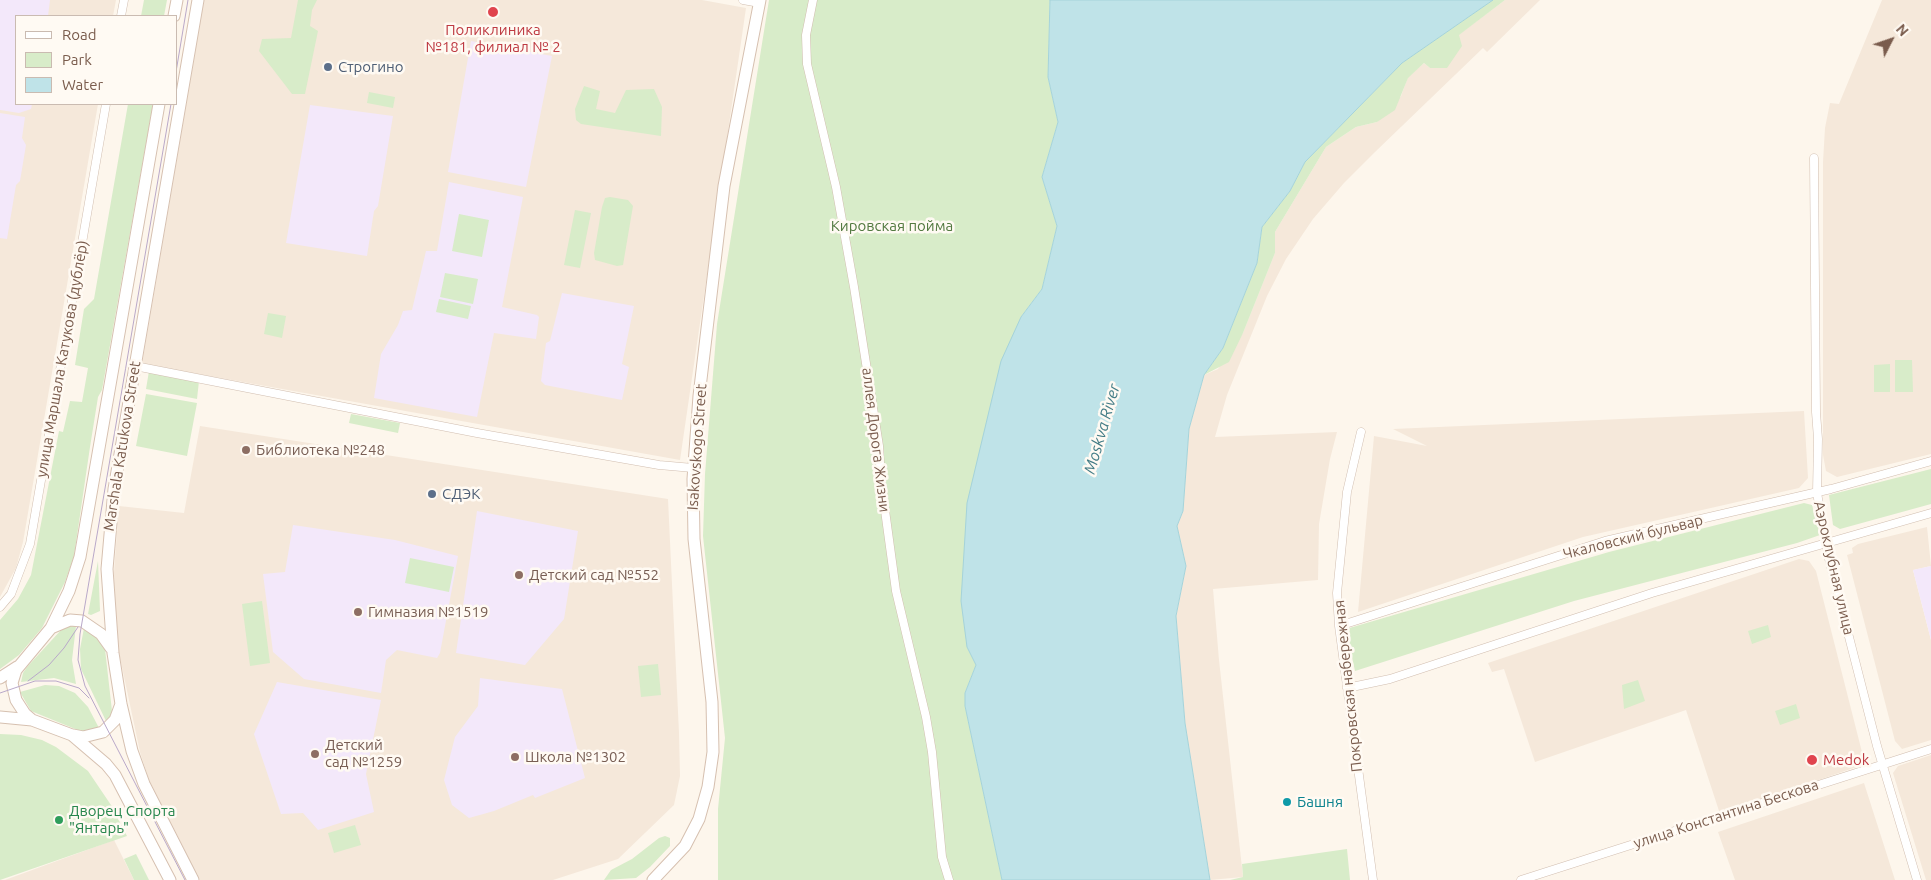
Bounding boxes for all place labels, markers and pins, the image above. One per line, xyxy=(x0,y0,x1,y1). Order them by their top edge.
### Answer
marker: Поликлиника №181, филиал № 2 xyxy=(486,5,500,19)
place label: Поликлиника №181, филиал № 2 xyxy=(425,21,561,56)
place label: Строгино xyxy=(338,58,404,76)
marker: Строгино xyxy=(322,61,334,73)
place label: Библиотека №248 xyxy=(256,441,385,459)
marker: Библиотека №248 xyxy=(240,444,252,456)
place label: СДЭК xyxy=(442,485,480,503)
marker: СДЭК xyxy=(426,488,438,500)
place label: Детский сад №552 xyxy=(529,566,659,584)
marker: Детский сад №552 xyxy=(513,569,525,581)
place label: Гимназия №1519 xyxy=(368,603,488,621)
marker: Гимназия №1519 xyxy=(352,606,364,618)
place label: Детский сад №1259 xyxy=(325,736,402,771)
marker: Детский сад №1259 xyxy=(309,748,321,760)
place label: Школа №1302 xyxy=(525,748,626,766)
marker: Школа №1302 xyxy=(509,751,521,763)
place label: Medok xyxy=(1823,751,1869,769)
marker: Medok xyxy=(1805,753,1819,767)
place label: Башня xyxy=(1297,793,1343,811)
marker: Башня xyxy=(1281,796,1293,808)
place label: Дворец Спорта "Янтарь" xyxy=(69,802,175,837)
marker: Дворец Спорта "Янтарь" xyxy=(53,814,65,826)

